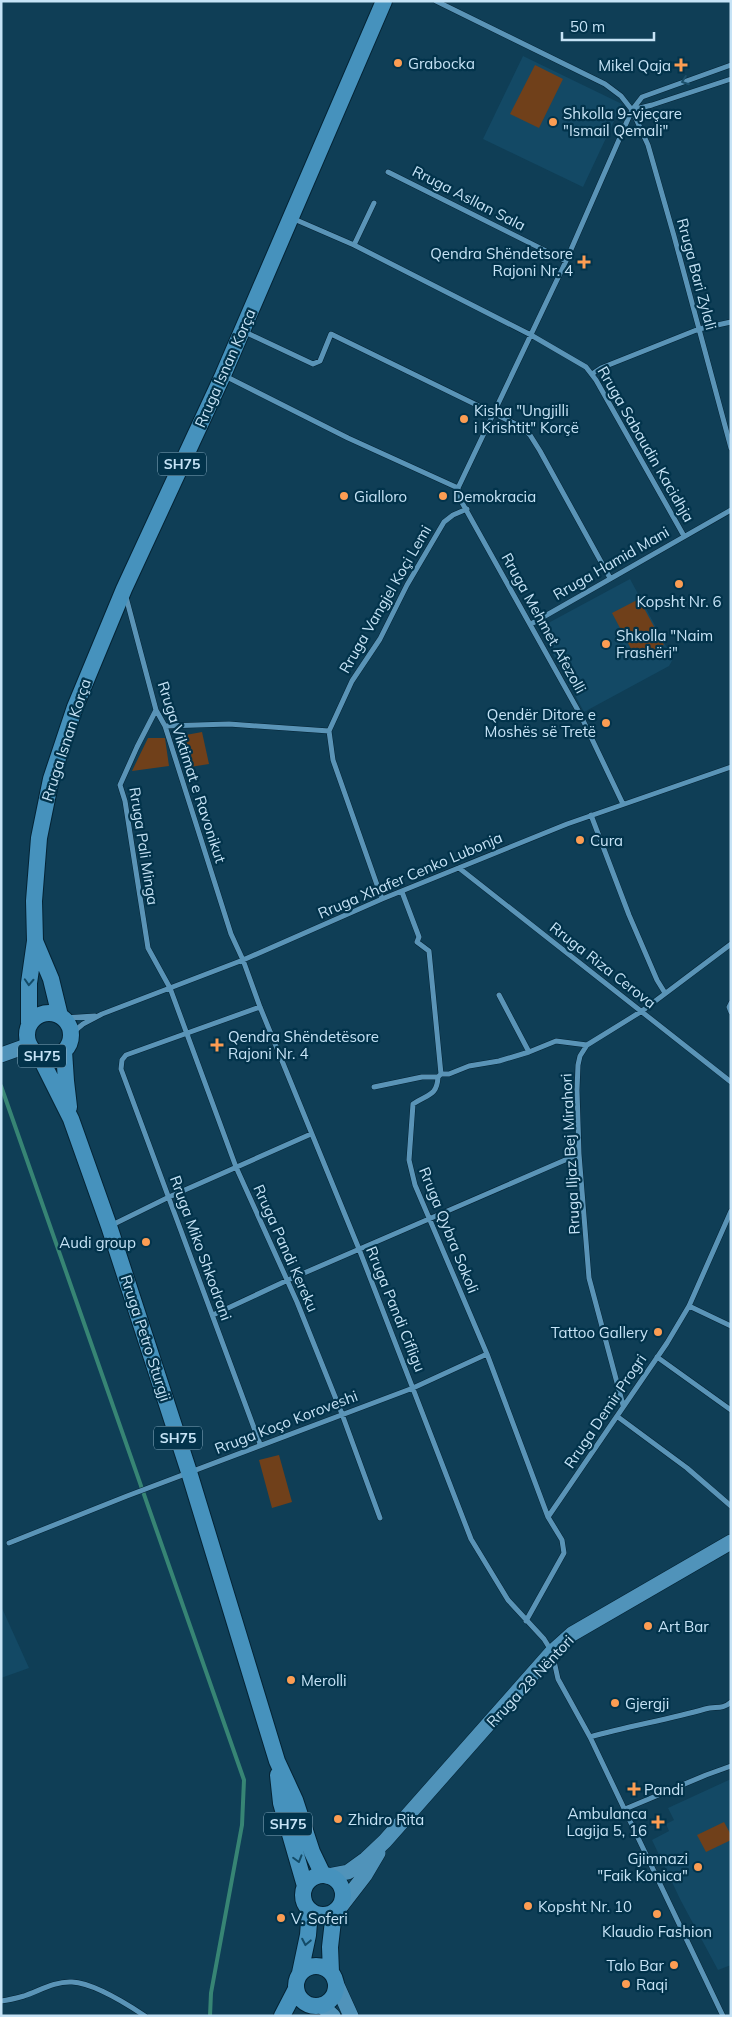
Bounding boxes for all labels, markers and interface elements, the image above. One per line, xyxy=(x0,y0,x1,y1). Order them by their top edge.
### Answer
scale bar xyxy=(562,10,654,42)
text: 50 m xyxy=(570,17,605,36)
place label: Grabocka xyxy=(408,54,475,73)
place label: Mikel Qaja xyxy=(598,56,671,75)
marker: Grabocka xyxy=(392,57,404,69)
marker: Mikel Qaja xyxy=(675,59,687,71)
one-way arrow xyxy=(681,76,690,86)
place label: Shkolla 9-vjeçare "Ismail Qemali" xyxy=(563,104,682,140)
marker: Shkolla 9-vjeçare "Ismail Qemali" xyxy=(547,116,559,128)
street label: Rruga Asllan Sala xyxy=(409,161,529,235)
street label: Rruga Bari Zylali xyxy=(673,216,721,332)
place label: Qendra Shëndetsore Rajoni Nr. 4 xyxy=(430,244,573,280)
marker: Qendra Shëndetsore Rajoni Nr. 4 xyxy=(577,255,591,269)
street label: Rruga Isnan Korça xyxy=(190,306,260,430)
street label: Rruga Sabaudin Kacidhja xyxy=(594,363,698,525)
place label: Kisha "Ungjilli i Krishtit" Korçë xyxy=(474,401,579,437)
marker: Kisha "Ungjilli i Krishtit" Korçë xyxy=(458,413,470,425)
road number: SH75 xyxy=(158,452,206,476)
place label: Gialloro xyxy=(354,487,407,506)
place label: Demokracia xyxy=(453,487,536,506)
marker: Gialloro xyxy=(338,490,350,502)
marker: Demokracia xyxy=(437,490,449,502)
street label: Rruga Vangjel Koçi Lemi xyxy=(335,522,435,676)
street label: Rruga Hamid Mani xyxy=(550,522,672,604)
street label: Rruga Mehmet Afezolli xyxy=(497,549,591,697)
marker: Kopsht Nr. 6 xyxy=(673,578,685,590)
place label: Kopsht Nr. 6 xyxy=(637,592,721,611)
place label: Shkolla "Naim Frashëri" xyxy=(616,626,713,662)
marker: Shkolla "Naim Frashëri" xyxy=(600,638,612,650)
street label: Rruga Isnan Korça xyxy=(37,676,95,804)
street label: Rruga Viktimat e Ravonikut xyxy=(154,679,230,865)
place label: Qendër Ditore e Moshës së Tretë xyxy=(485,705,596,741)
marker: Qendër Ditore e Moshës së Tretë xyxy=(600,717,612,729)
street label: Rruga Pali Minga xyxy=(125,786,163,906)
street label: Rruga Xhafer Cenko Lubonja xyxy=(315,827,505,923)
place label: Cura xyxy=(590,831,623,850)
marker: Cura xyxy=(574,834,586,846)
street label: Rruga Riza Cerova xyxy=(546,918,660,1012)
one-way arrow xyxy=(24,978,35,986)
place label: Qendra Shëndetësore Rajoni Nr. 4 xyxy=(228,1027,379,1063)
marker: Qendra Shëndetësore Rajoni Nr. 4 xyxy=(210,1038,224,1052)
road number: SH75 xyxy=(18,1044,66,1068)
street label: Rruga Iljaz Bej Mirahori xyxy=(556,1073,584,1235)
street label: Rruga Qybra Sokoli xyxy=(415,1164,483,1296)
street label: Rruga Miko Shkodrani xyxy=(166,1173,236,1323)
street label: Rruga Pandi Kereku xyxy=(249,1181,323,1315)
place label: Audi group xyxy=(59,1233,136,1252)
marker: Audi group xyxy=(140,1236,152,1248)
street label: Rruga Pandi Cifligu xyxy=(362,1243,430,1375)
street label: Rruga Petro Sturgji xyxy=(117,1272,175,1404)
place label: Tattoo Gallery xyxy=(551,1323,648,1342)
marker: Tattoo Gallery xyxy=(652,1326,664,1338)
street label: Rruga Demir Progri xyxy=(560,1350,650,1472)
street label: Rruga Koço Koroveshi xyxy=(212,1386,360,1458)
road number: SH75 xyxy=(154,1426,202,1450)
place label: Art Bar xyxy=(658,1617,709,1636)
marker: Art Bar xyxy=(642,1620,654,1632)
street label: Rruga 28 Nëntori xyxy=(482,1631,578,1731)
place label: Merolli xyxy=(301,1671,347,1690)
marker: Merolli xyxy=(285,1674,297,1686)
place label: Gjergji xyxy=(625,1694,669,1713)
marker: Gjergji xyxy=(609,1697,621,1709)
place label: Pandi xyxy=(644,1780,684,1799)
marker: Pandi xyxy=(628,1783,640,1795)
place label: Ambulanca Lagija 5, 16 xyxy=(566,1804,647,1840)
place label: Zhidro Rita xyxy=(348,1810,424,1829)
road number: SH75 xyxy=(264,1812,312,1836)
marker: Zhidro Rita xyxy=(332,1813,344,1825)
marker: Ambulanca Lagija 5, 16 xyxy=(651,1815,665,1829)
place label: Gjimnazi "Faik Konica" xyxy=(597,1849,688,1885)
one-way arrow xyxy=(292,1855,302,1863)
marker: Gjimnazi "Faik Konica" xyxy=(692,1861,704,1873)
place label: Kopsht Nr. 10 xyxy=(538,1897,632,1916)
marker: Kopsht Nr. 10 xyxy=(522,1900,534,1912)
marker: Klaudio Fashion xyxy=(651,1908,663,1920)
place label: V. Soferi xyxy=(291,1909,348,1928)
marker: V. Soferi xyxy=(275,1912,287,1924)
place label: Klaudio Fashion xyxy=(602,1922,712,1941)
one-way arrow xyxy=(301,1937,312,1946)
place label: Talo Bar xyxy=(606,1956,665,1975)
marker: Talo Bar xyxy=(668,1959,680,1971)
place label: Raqi xyxy=(636,1975,668,1994)
marker: Raqi xyxy=(620,1978,632,1990)

